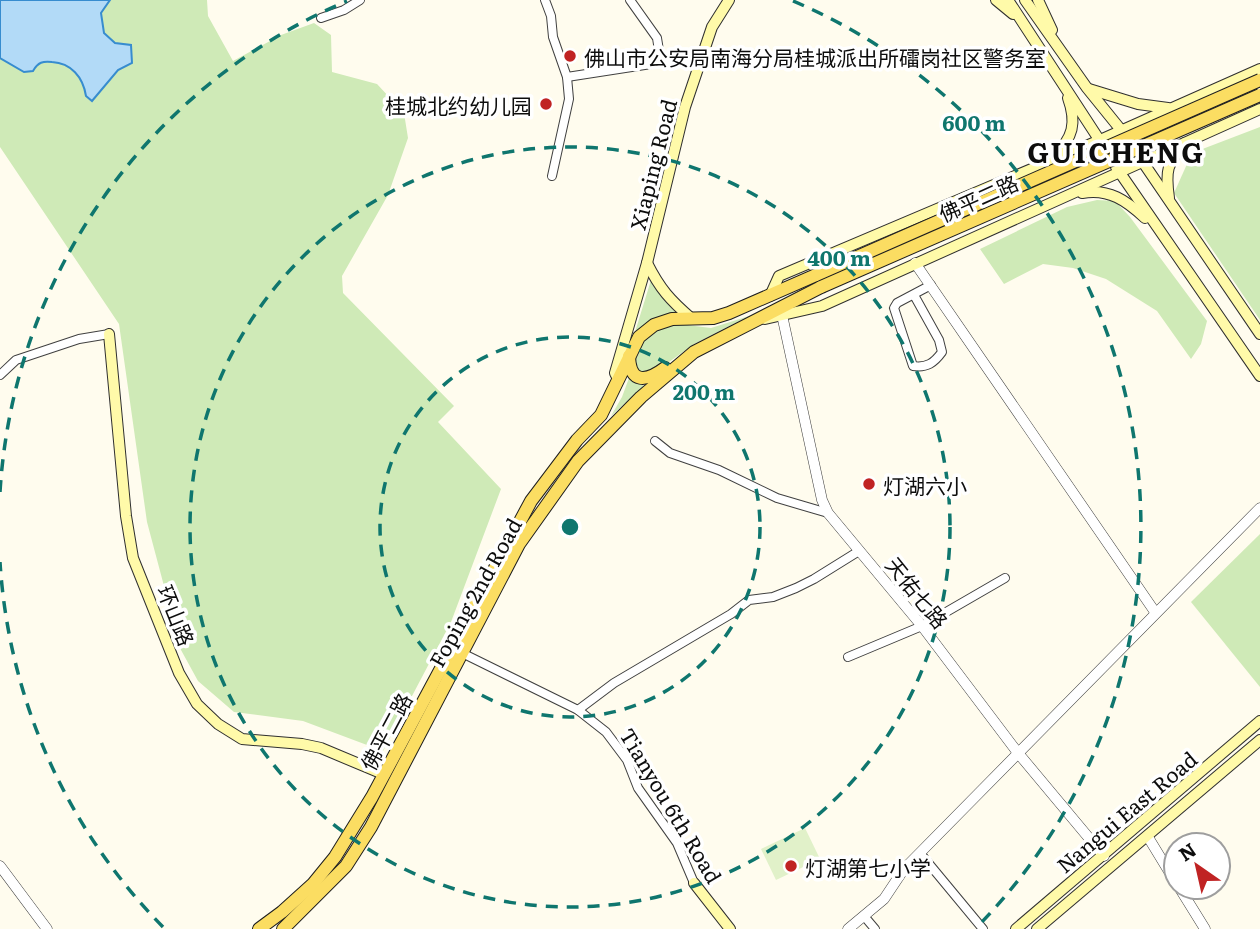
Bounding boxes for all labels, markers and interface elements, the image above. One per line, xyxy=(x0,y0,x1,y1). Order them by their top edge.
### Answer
place label: 佛山市公安局南海分局桂城派出所礌岗社区警务室 xyxy=(584,41,1046,72)
marker: 佛山市公安局南海分局桂城派出所礌岗社区警务室 xyxy=(562,48,578,64)
place label: 桂城北约幼儿园 xyxy=(385,89,532,120)
street label: Xiaping Road xyxy=(621,95,683,233)
marker: 桂城北约幼儿园 xyxy=(538,96,554,112)
text: 600 m xyxy=(942,106,1006,137)
district label: GUICHENG xyxy=(1027,130,1205,172)
street label: 佛平二路 xyxy=(933,166,1023,228)
text: 400 m xyxy=(807,241,871,272)
text: 200 m xyxy=(673,375,735,406)
place label: 灯湖六小 xyxy=(883,469,967,500)
marker: 灯湖六小 xyxy=(861,476,877,492)
street label: Foping 2nd Road xyxy=(420,512,528,672)
centre of rings xyxy=(558,515,582,539)
street label: 天佑七路 xyxy=(880,550,956,634)
street label: 环山路 xyxy=(151,580,203,650)
street label: 佛平二路 xyxy=(352,687,418,775)
street label: Tianyou 6th Road xyxy=(613,721,731,889)
street label: Nangui East Road xyxy=(1051,745,1201,877)
north arrow xyxy=(1162,831,1232,901)
place label: 灯湖第七小学 xyxy=(805,851,931,882)
marker: 灯湖第七小学 xyxy=(783,858,799,874)

